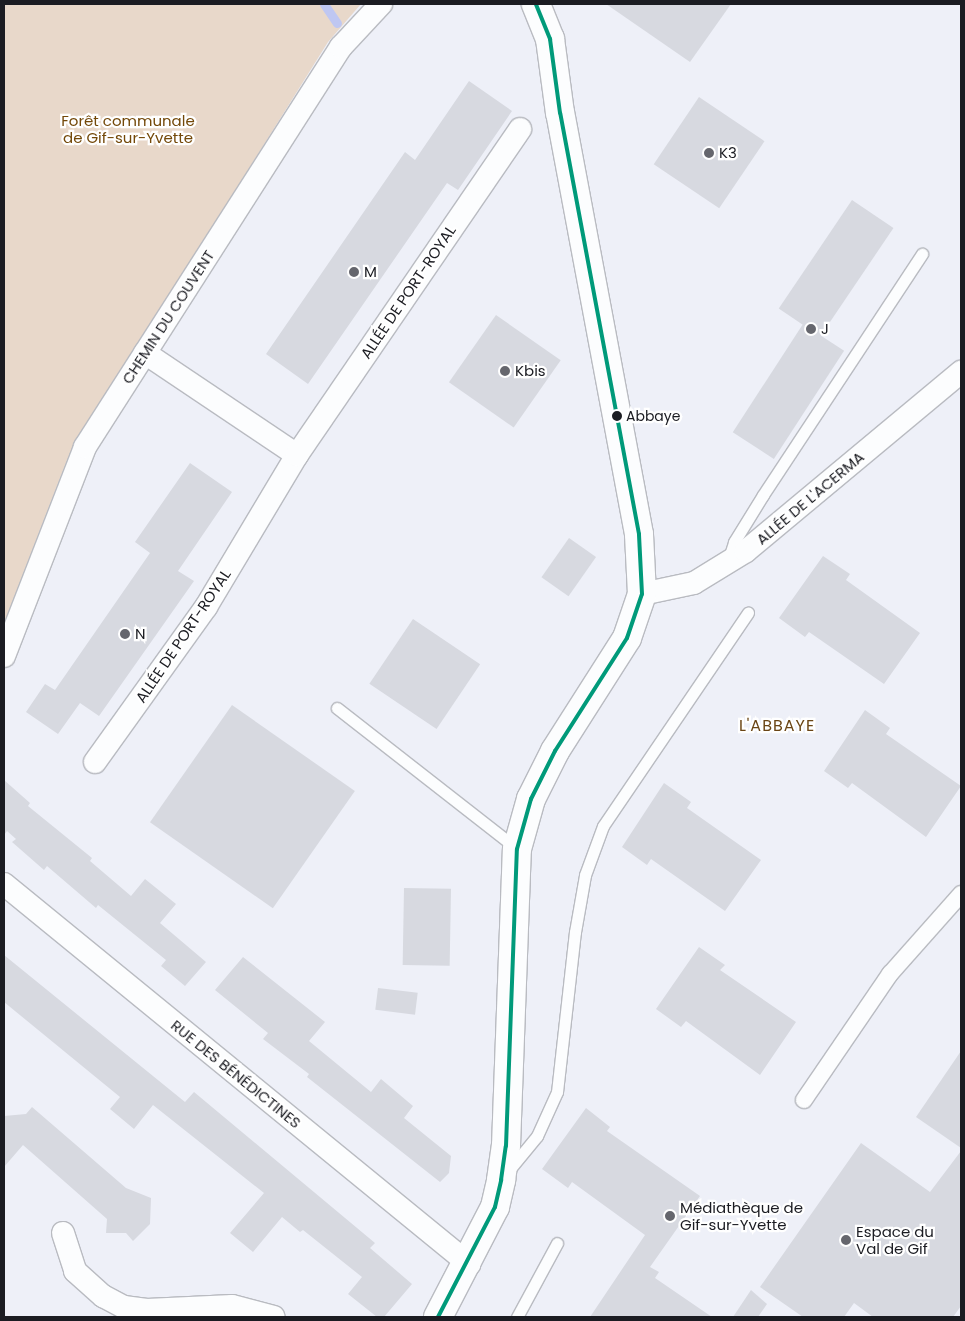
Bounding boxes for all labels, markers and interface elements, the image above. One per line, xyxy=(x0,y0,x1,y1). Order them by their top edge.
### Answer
park label: Forêt communale de Gif-sur-Yvette xyxy=(61,111,195,146)
place label: K3 xyxy=(719,144,737,162)
marker: K3 xyxy=(703,147,715,159)
street label: ALLÉE DE PORT-ROYAL xyxy=(357,222,459,362)
street label: CHEMIN DU COUVENT xyxy=(118,247,218,387)
place label: M xyxy=(364,263,377,281)
marker: M xyxy=(348,266,360,278)
place label: J xyxy=(821,320,829,338)
marker: J xyxy=(805,323,817,335)
place label: Kbis xyxy=(515,362,546,380)
marker: Kbis xyxy=(499,365,511,377)
place label: Abbaye xyxy=(626,408,680,424)
marker: Abbaye xyxy=(612,411,622,421)
street label: ALLÉE DE L'ACERMA xyxy=(752,448,868,548)
street label: ALLÉE DE PORT-ROYAL xyxy=(132,566,234,706)
place label: N xyxy=(135,625,146,643)
marker: N xyxy=(119,628,131,640)
district label: L'ABBAYE xyxy=(738,716,816,736)
street label: RUE DES BÉNÉDICTINES xyxy=(167,1016,305,1132)
place label: Médiathèque de Gif-sur-Yvette xyxy=(680,1198,803,1233)
marker: Médiathèque de Gif-sur-Yvette xyxy=(664,1210,676,1222)
place label: Espace du Val de Gif xyxy=(856,1222,934,1257)
marker: Espace du Val de Gif xyxy=(840,1234,852,1246)

